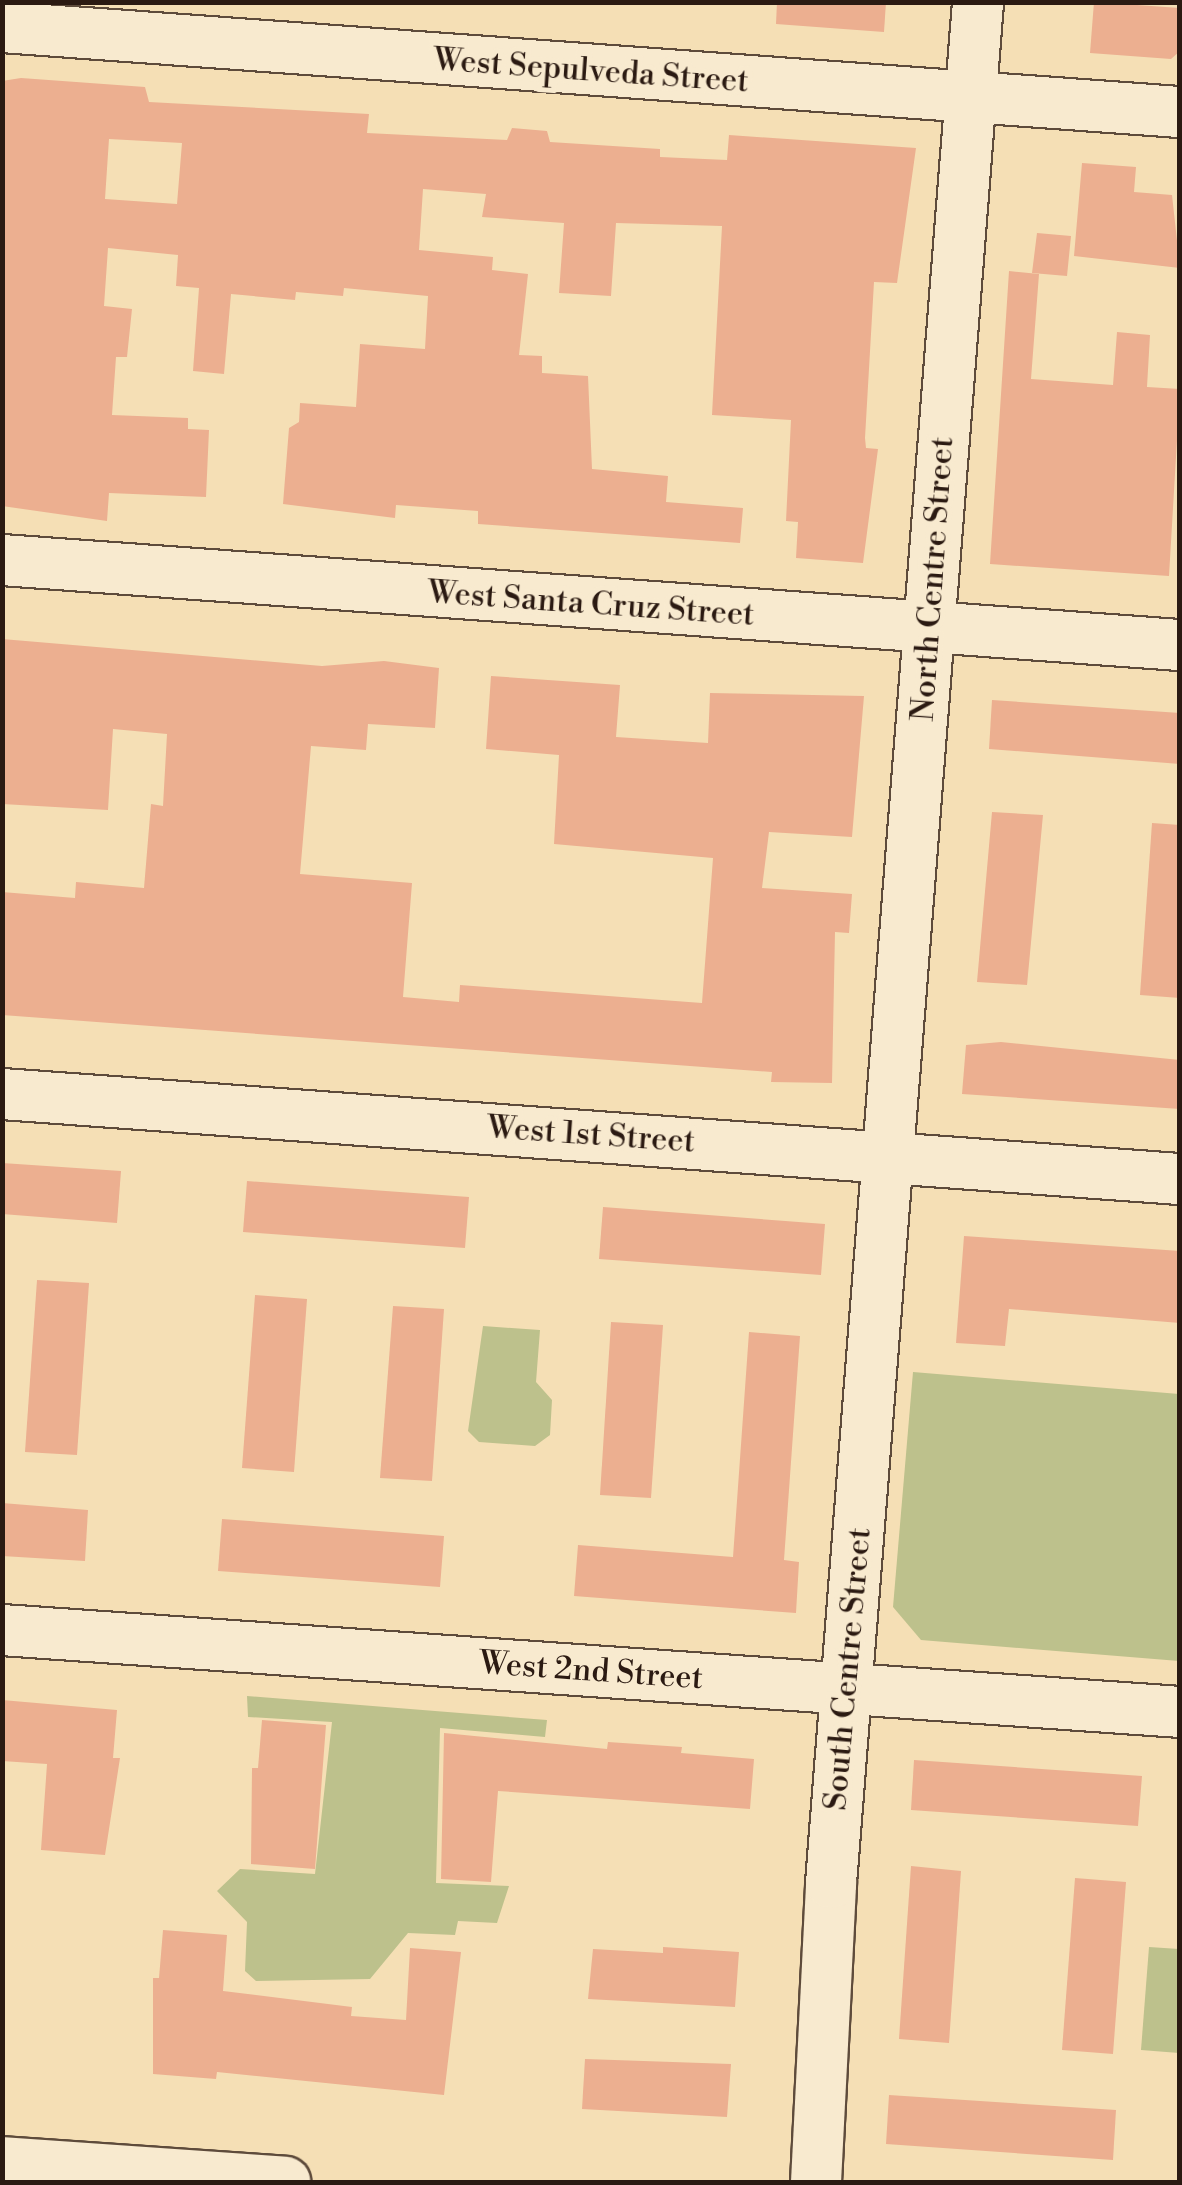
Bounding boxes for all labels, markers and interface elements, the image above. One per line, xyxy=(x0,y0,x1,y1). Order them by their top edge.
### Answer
street label: West Sepulveda Street xyxy=(432,41,750,101)
street label: North Centre Street xyxy=(904,435,962,723)
street label: West Santa Cruz Street xyxy=(426,573,756,635)
street label: West 1st Street xyxy=(486,1109,696,1161)
street label: South Centre Street xyxy=(817,1526,879,1812)
street label: West 2nd Street xyxy=(478,1644,704,1698)

